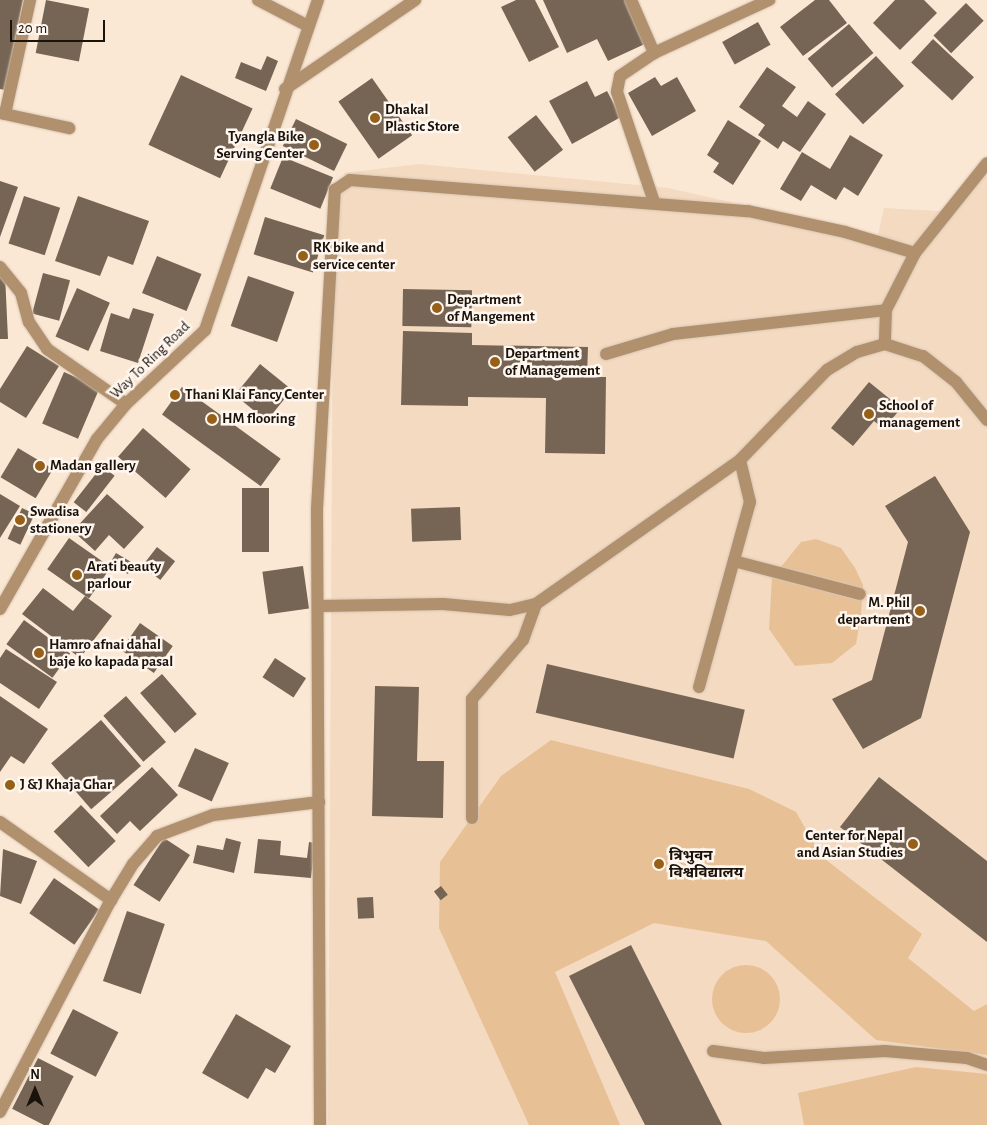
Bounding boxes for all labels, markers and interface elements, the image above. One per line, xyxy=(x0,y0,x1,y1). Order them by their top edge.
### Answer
scale bar xyxy=(12,10,108,42)
text: 20 m xyxy=(18,21,47,36)
place label: Dhakal Plastic Store xyxy=(385,100,459,135)
marker: Dhakal Plastic Store xyxy=(369,112,381,124)
place label: Tyangla Bike Serving Center xyxy=(216,127,304,162)
marker: Tyangla Bike Serving Center xyxy=(308,139,320,151)
place label: RK bike and service center xyxy=(313,238,395,273)
marker: RK bike and service center xyxy=(297,250,309,262)
place label: Department of Mangement xyxy=(447,290,535,325)
marker: Department of Mangement xyxy=(431,302,443,314)
street label: Way To Ring Road xyxy=(106,318,194,402)
place label: Department of Management xyxy=(505,344,600,379)
marker: Department of Management xyxy=(489,356,501,368)
place label: Thani Klai Fancy Center xyxy=(185,386,324,404)
marker: Thani Klai Fancy Center xyxy=(169,389,181,401)
place label: School of management xyxy=(879,396,960,431)
marker: School of management xyxy=(863,408,875,420)
place label: HM flooring xyxy=(222,410,295,428)
marker: HM flooring xyxy=(206,413,218,425)
place label: Madan gallery xyxy=(50,457,136,475)
marker: Madan gallery xyxy=(34,460,46,472)
place label: Swadisa stationery xyxy=(30,502,91,537)
marker: Swadisa stationery xyxy=(14,514,26,526)
place label: Arati beauty parlour xyxy=(87,557,161,592)
marker: Arati beauty parlour xyxy=(71,569,83,581)
place label: M. Phil department xyxy=(838,593,910,628)
marker: M. Phil department xyxy=(914,605,926,617)
place label: Hamro afnai dahal baje ko kapada pasal xyxy=(49,635,173,670)
marker: Hamro afnai dahal baje ko kapada pasal xyxy=(33,647,45,659)
place label: J &J Khaja Ghar xyxy=(20,776,112,794)
marker: J &J Khaja Ghar xyxy=(4,779,16,791)
place label: Center for Nepal and Asian Studies xyxy=(797,826,903,861)
marker: Center for Nepal and Asian Studies xyxy=(907,838,919,850)
place label: त्रिभुवन विश्वविद्यालय xyxy=(669,846,743,881)
marker: त्रिभुवन विश्वविद्यालय xyxy=(653,858,665,870)
north arrow xyxy=(10,1065,60,1115)
text: N xyxy=(30,1068,40,1082)

